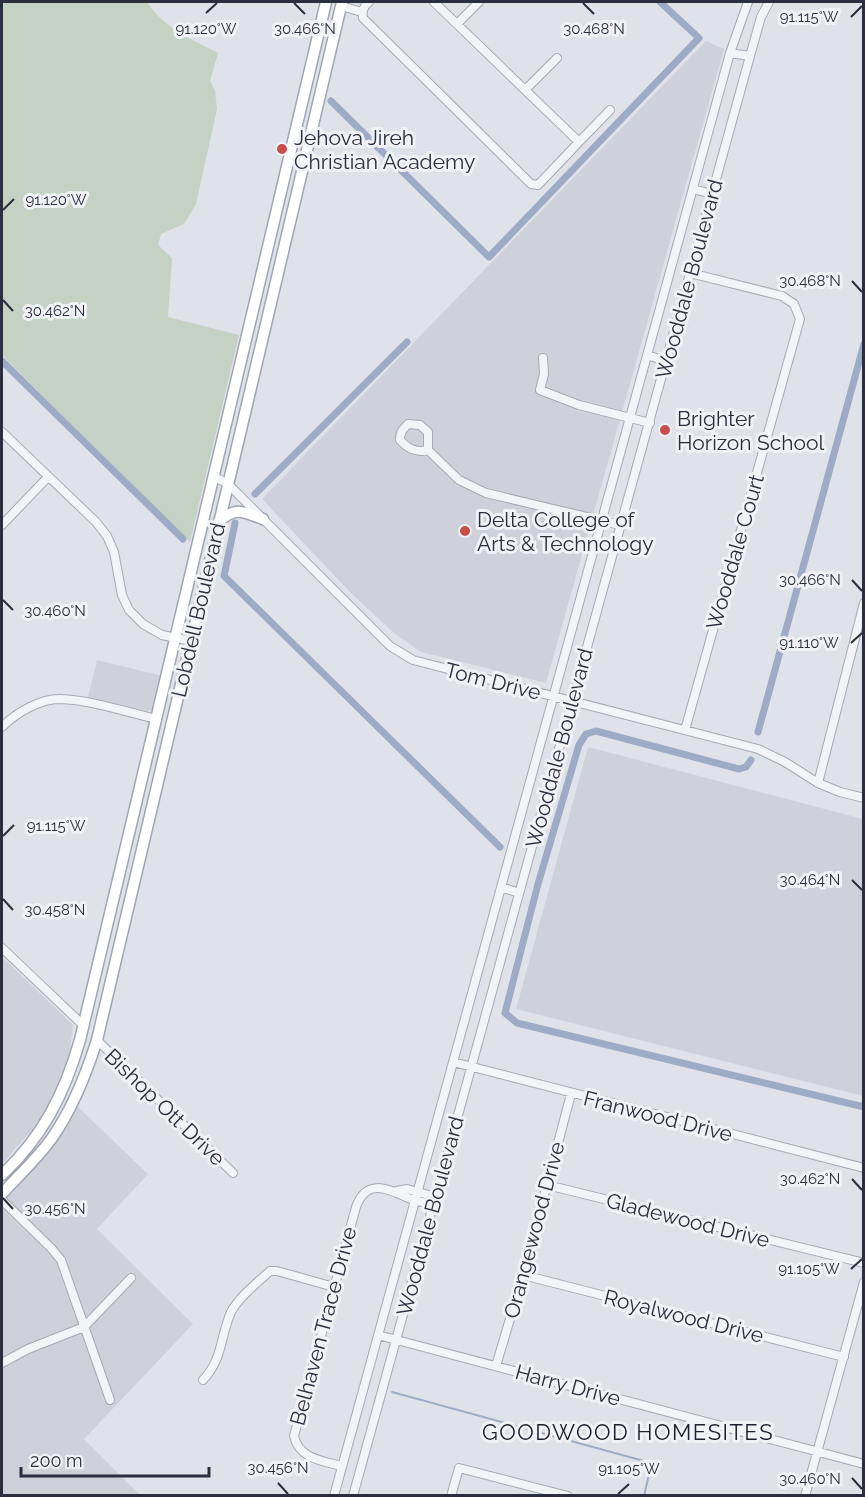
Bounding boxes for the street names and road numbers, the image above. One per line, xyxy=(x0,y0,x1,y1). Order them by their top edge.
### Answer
street label: Wooddale Boulevard xyxy=(650,176,728,382)
street label: Wooddale Court xyxy=(701,472,769,632)
street label: Lobdell Boulevard xyxy=(166,520,230,700)
street label: Wooddale Boulevard xyxy=(520,645,598,851)
street label: Tom Drive xyxy=(443,657,543,705)
street label: Bishop Ott Drive xyxy=(100,1043,230,1171)
street label: Franwood Drive xyxy=(581,1085,735,1147)
street label: Wooddale Boulevard xyxy=(391,1113,469,1319)
street label: Orangewood Drive xyxy=(498,1139,570,1321)
street label: Gladewood Drive xyxy=(604,1188,772,1252)
street label: Belhaven Trace Drive xyxy=(284,1224,362,1428)
street label: Royalwood Drive xyxy=(602,1284,766,1348)
street label: Harry Drive xyxy=(513,1359,623,1411)

